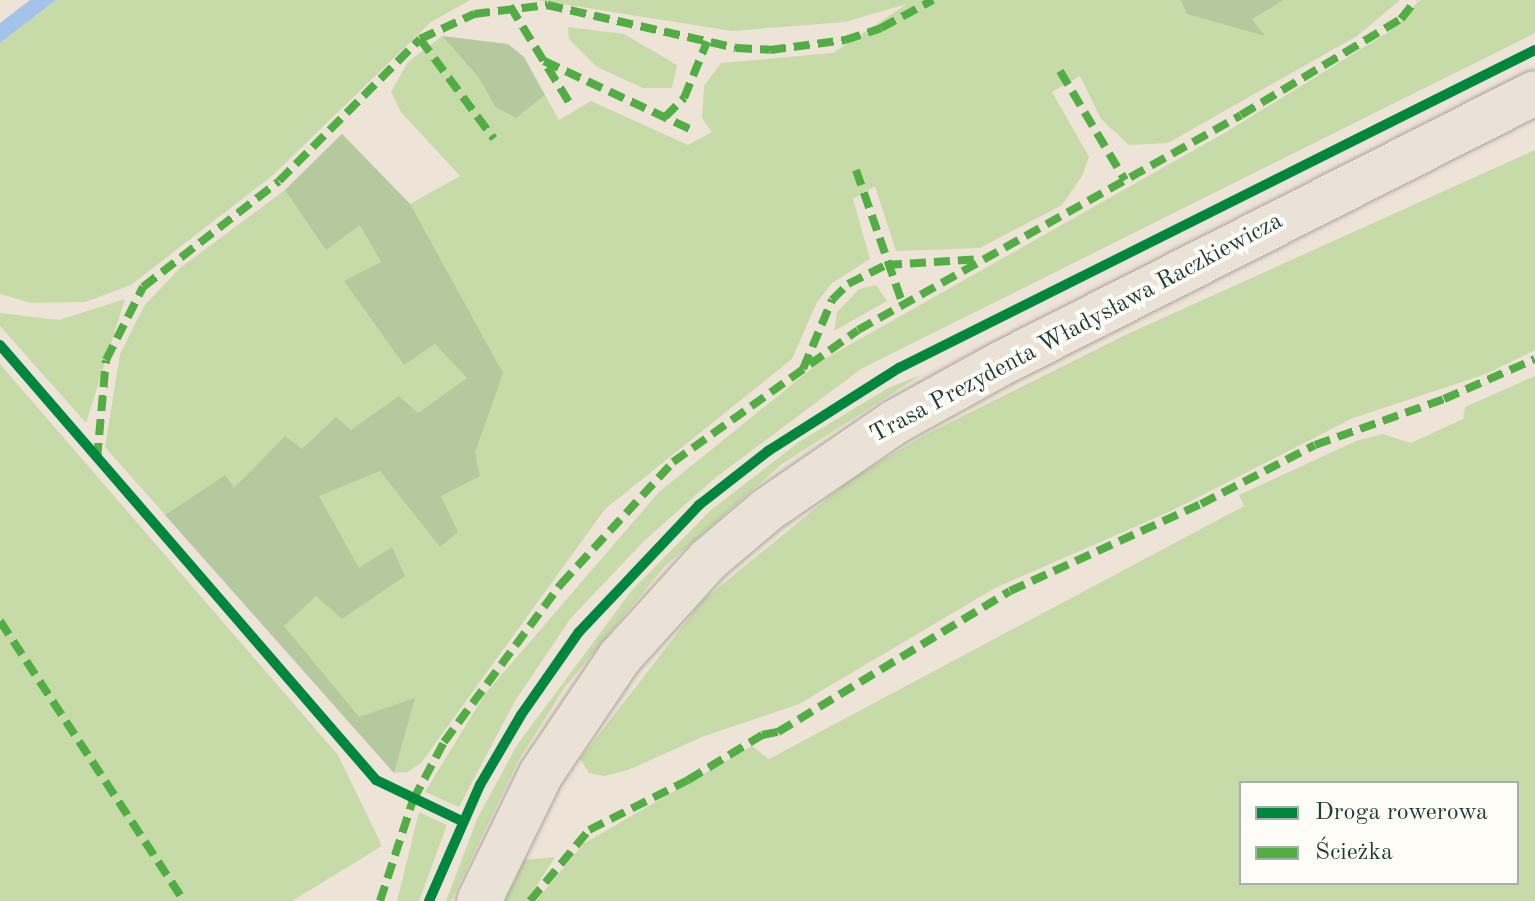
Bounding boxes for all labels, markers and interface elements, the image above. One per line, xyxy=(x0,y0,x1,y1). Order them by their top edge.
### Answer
street label: Trasa Prezydenta Władysława Raczkiewicza xyxy=(866,208,1288,450)
legend xyxy=(1239,781,1519,885)
text: Droga rowerowa xyxy=(1315,801,1488,825)
text: Ścieżka xyxy=(1315,841,1393,865)

